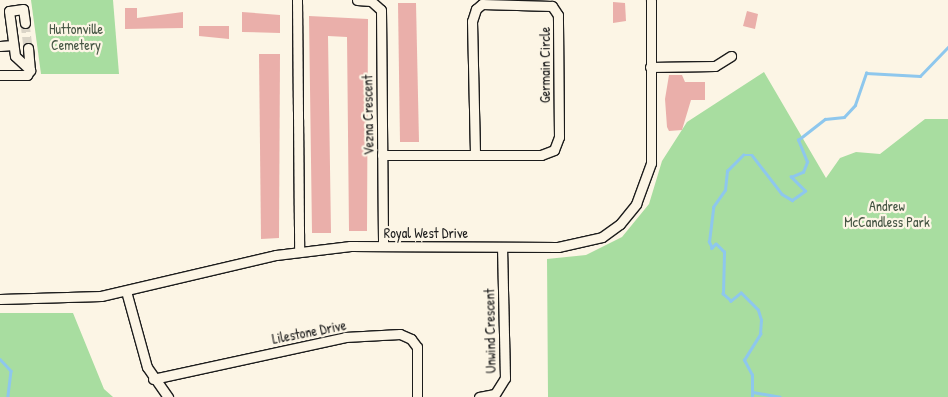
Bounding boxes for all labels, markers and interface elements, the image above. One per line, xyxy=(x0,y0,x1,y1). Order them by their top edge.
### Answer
park label: Huttonville Cemetery xyxy=(49,21,103,54)
street label: Germain Circle xyxy=(537,27,553,103)
street label: Vezna Crescent xyxy=(359,75,377,155)
park label: Andrew McCandless Park xyxy=(844,198,930,230)
street label: Royal West Drive xyxy=(384,225,468,241)
street label: Unwind Crescent xyxy=(481,288,499,374)
street label: Lilestone Drive xyxy=(271,317,347,347)

